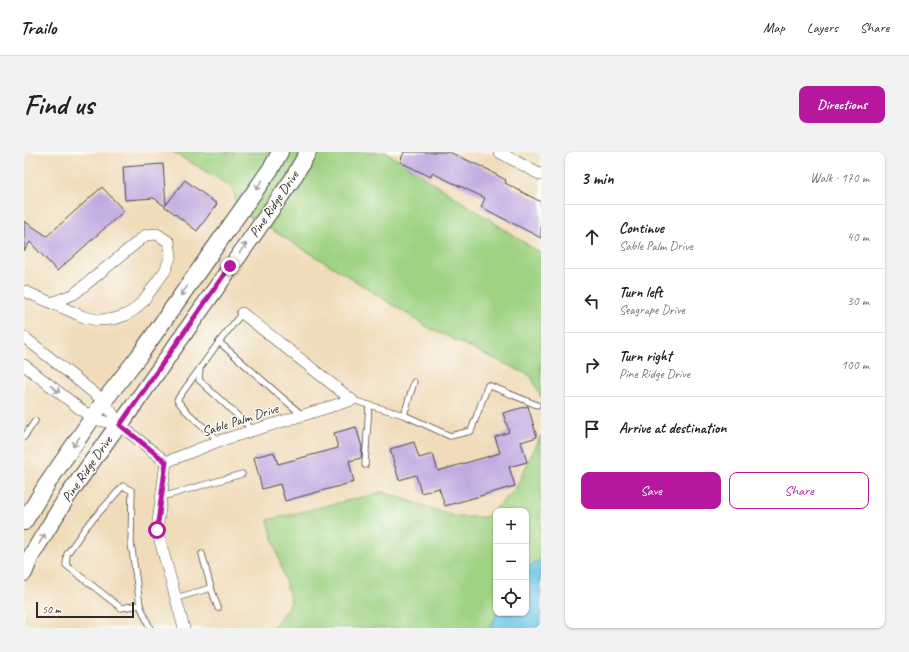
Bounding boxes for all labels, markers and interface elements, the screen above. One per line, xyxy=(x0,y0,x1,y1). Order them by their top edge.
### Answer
text: Trailo xyxy=(20,16,56,40)
text: Map xyxy=(763,19,785,36)
text: Layers xyxy=(807,19,838,36)
text: Share xyxy=(860,19,889,36)
button: Directions xyxy=(799,86,885,123)
text: Find us xyxy=(24,87,94,122)
street label: Pine Ridge Drive xyxy=(246,166,303,240)
text: 3 min xyxy=(581,168,614,189)
text: Walk · 170 m xyxy=(810,170,869,186)
one-way arrow xyxy=(255,179,263,190)
text: Continue xyxy=(619,219,664,238)
icon: ahead xyxy=(581,226,603,248)
text: 40 m xyxy=(847,229,869,245)
text: Sable Palm Drive xyxy=(619,238,693,254)
one-way arrow xyxy=(239,243,247,254)
route end xyxy=(221,257,239,275)
text: Turn left xyxy=(619,283,662,302)
one-way arrow xyxy=(180,285,188,296)
icon: left xyxy=(581,290,603,312)
text: 30 m xyxy=(847,293,869,309)
text: Seagrape Drive xyxy=(619,302,685,318)
text: Turn right xyxy=(619,347,672,366)
icon: right xyxy=(581,354,603,376)
text: 100 m xyxy=(841,357,869,373)
text: Pine Ridge Drive xyxy=(619,366,690,382)
one-way arrow xyxy=(49,385,60,394)
street label: Sable Palm Drive xyxy=(200,399,282,440)
icon: arrive xyxy=(581,418,603,440)
text: Arrive at destination xyxy=(619,419,726,438)
street label: Pine Ridge Drive xyxy=(58,432,117,505)
one-way arrow xyxy=(72,437,80,448)
button: Save xyxy=(581,472,721,509)
button: Share xyxy=(729,472,869,509)
map controls xyxy=(493,508,529,616)
button: + xyxy=(493,508,529,544)
route start xyxy=(148,521,166,539)
one-way arrow xyxy=(38,533,46,545)
button: − xyxy=(493,544,529,580)
button: locate xyxy=(493,580,529,616)
scale bar xyxy=(36,600,134,619)
text: 50 m xyxy=(42,602,61,616)

